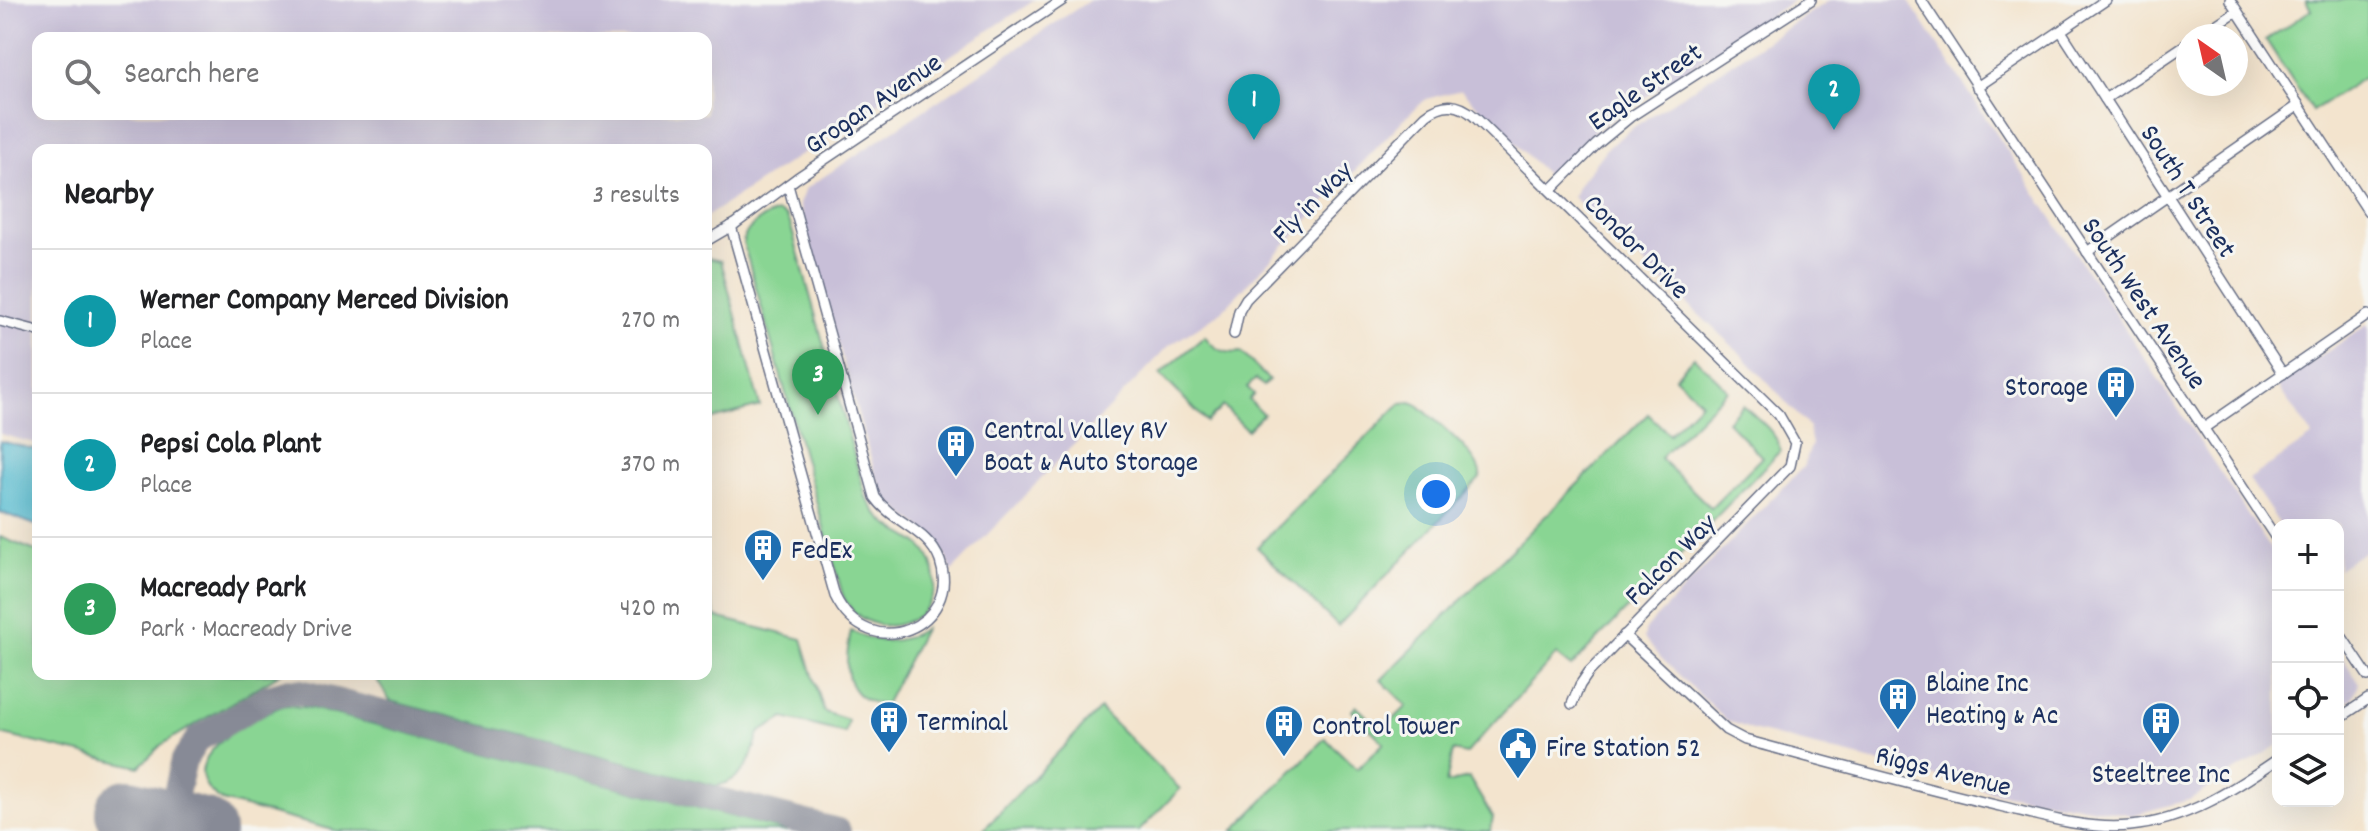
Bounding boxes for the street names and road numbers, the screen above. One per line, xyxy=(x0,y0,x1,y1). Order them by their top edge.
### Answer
street label: Eagle Street xyxy=(1582,35,1712,143)
street label: Grogan Avenue xyxy=(798,45,952,167)
street label: South T Street xyxy=(2128,118,2244,267)
street label: Fly in Way xyxy=(1265,153,1365,255)
street label: Condor Drive xyxy=(1572,186,1697,311)
street label: South West Avenue xyxy=(2069,211,2214,399)
street label: Falcon Way xyxy=(1617,506,1728,617)
street label: Riggs Avenue xyxy=(1871,738,2015,810)

